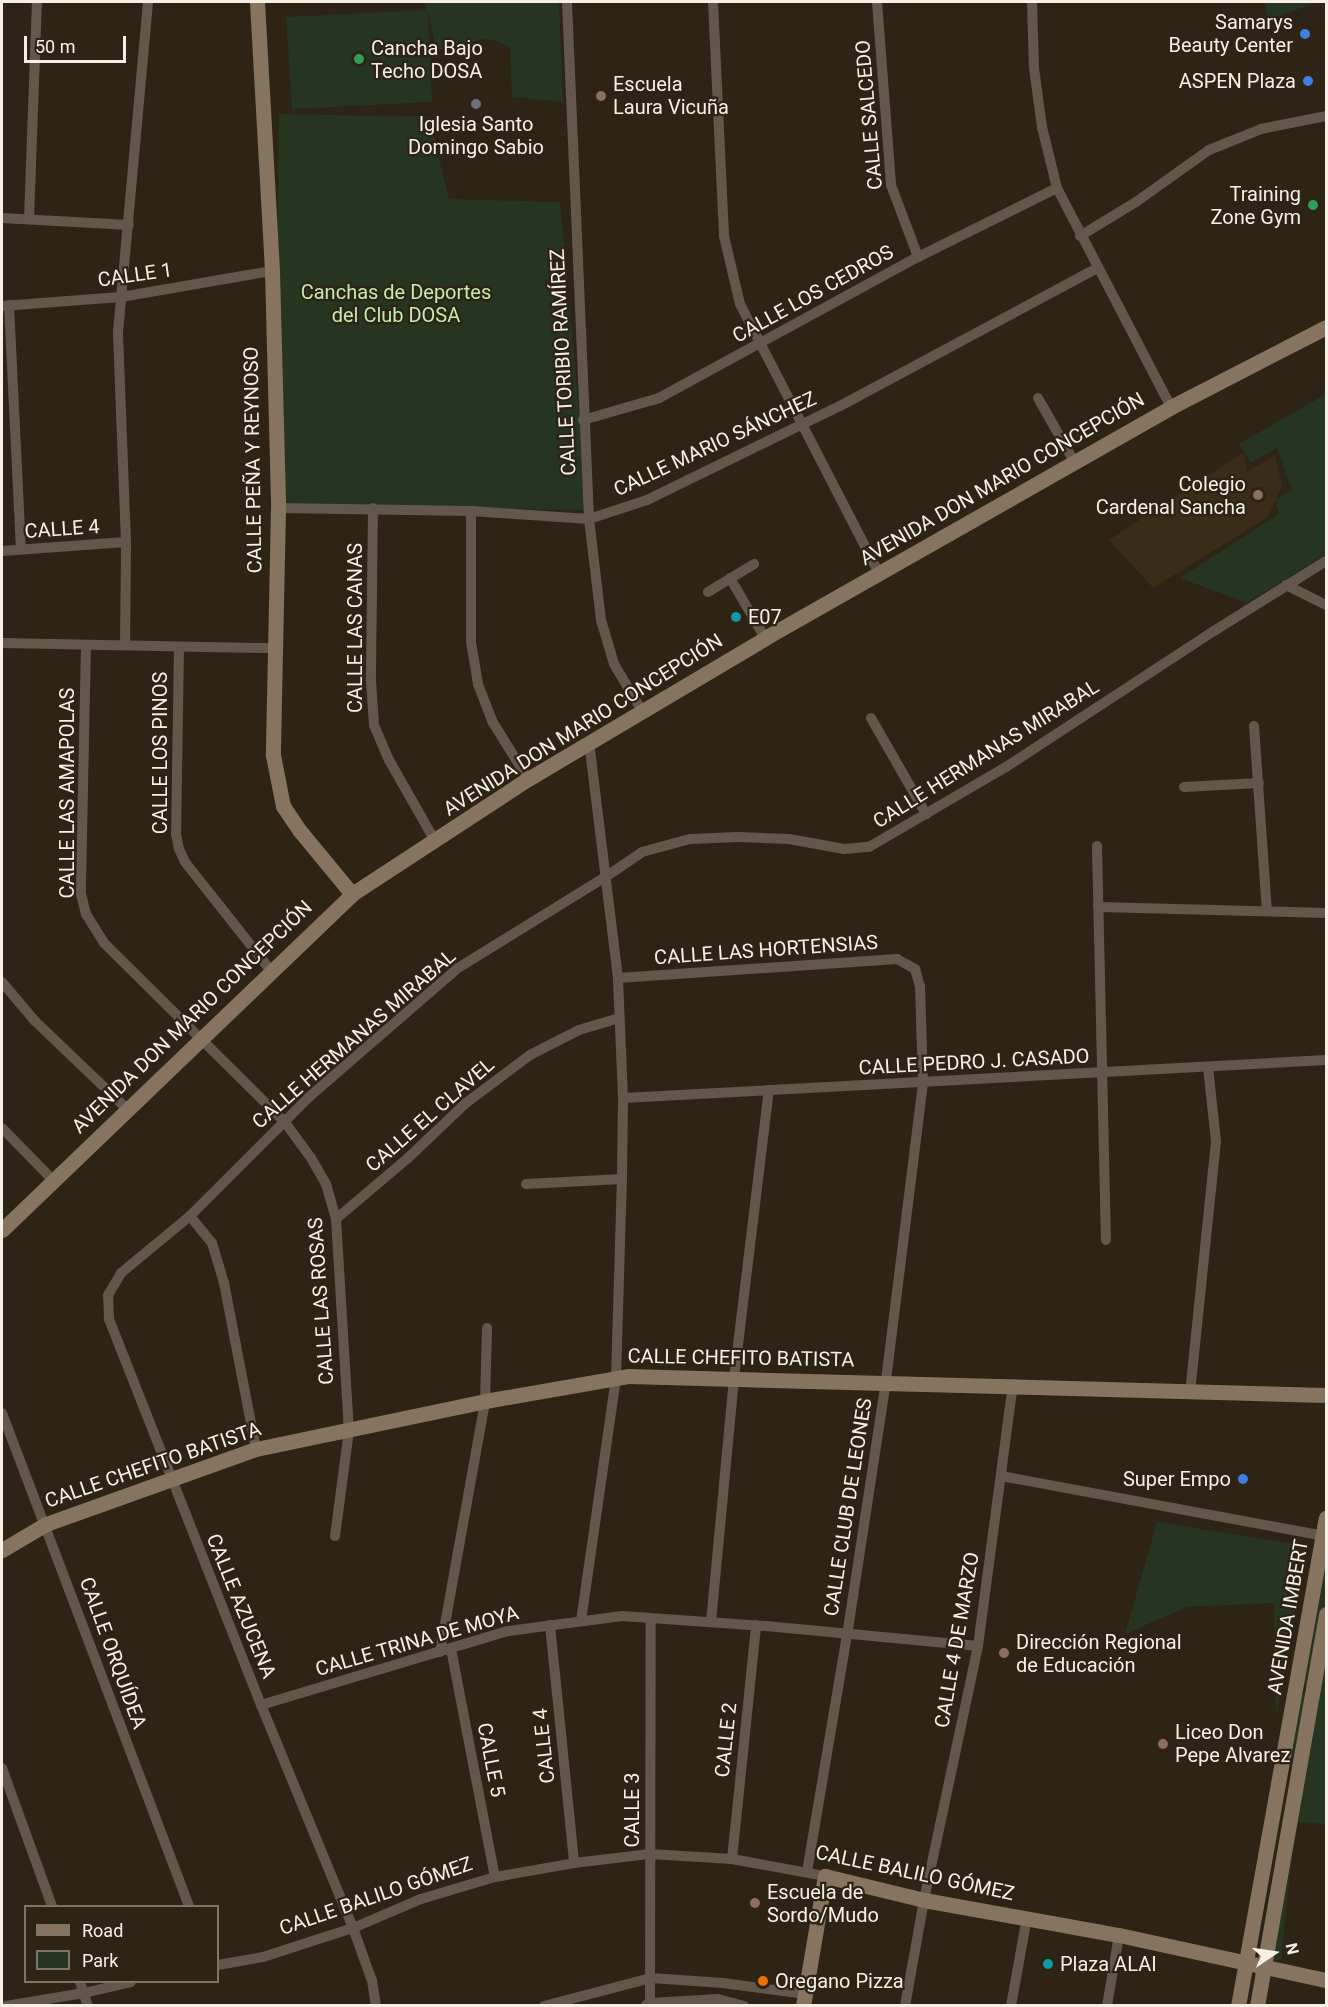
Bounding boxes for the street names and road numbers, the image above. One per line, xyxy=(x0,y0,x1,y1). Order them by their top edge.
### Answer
street label: CALLE SALCEDO xyxy=(850,39,888,191)
street label: CALLE LOS CEDROS xyxy=(728,240,898,348)
street label: CALLE TORIBIO RAMÍREZ xyxy=(545,248,581,476)
street label: CALLE 1 xyxy=(96,258,174,292)
street label: CALLE PEÑA Y REYNOSO xyxy=(239,346,267,574)
street label: CALLE MARIO SÁNCHEZ xyxy=(610,386,820,502)
street label: AVENIDA DON MARIO CONCEPCIÓN xyxy=(855,387,1149,571)
street label: CALLE 4 xyxy=(24,514,100,544)
street label: CALLE LAS CANAS xyxy=(343,543,367,713)
street label: AVENIDA DON MARIO CONCEPCIÓN xyxy=(439,629,727,821)
street label: CALLE LOS PINOS xyxy=(148,672,172,834)
street label: CALLE HERMANAS MIRABAL xyxy=(869,675,1103,833)
street label: CALLE LAS AMAPOLAS xyxy=(55,688,79,898)
street label: AVENIDA DON MARIO CONCEPCIÓN xyxy=(67,896,317,1138)
street label: CALLE LAS HORTENSIAS xyxy=(653,930,879,970)
street label: CALLE HERMANAS MIRABAL xyxy=(247,944,461,1134)
street label: CALLE PEDRO J. CASADO xyxy=(858,1044,1090,1080)
street label: CALLE EL CLAVEL xyxy=(361,1053,499,1177)
street label: CALLE LAS ROSAS xyxy=(303,1217,339,1385)
street label: CALLE CHEFITO BATISTA xyxy=(627,1344,855,1372)
street label: CALLE CLUB DE LEONES xyxy=(819,1396,877,1618)
street label: CALLE CHEFITO BATISTA xyxy=(42,1417,264,1513)
street label: CALLE AZUCENA xyxy=(201,1530,281,1682)
street label: AVENIDA IMBERT xyxy=(1263,1538,1313,1696)
street label: CALLE 4 DE MARZO xyxy=(930,1550,984,1730)
street label: CALLE ORQUÍDEA xyxy=(74,1574,152,1732)
street label: CALLE TRINA DE MOYA xyxy=(313,1600,521,1682)
street label: CALLE 2 xyxy=(710,1701,742,1779)
street label: CALLE 4 xyxy=(528,1707,560,1785)
street label: CALLE 5 xyxy=(472,1721,510,1799)
street label: CALLE 3 xyxy=(620,1772,644,1848)
street label: CALLE BALILO GÓMEZ xyxy=(813,1840,1017,1906)
street label: CALLE BALILO GÓMEZ xyxy=(276,1852,476,1940)

